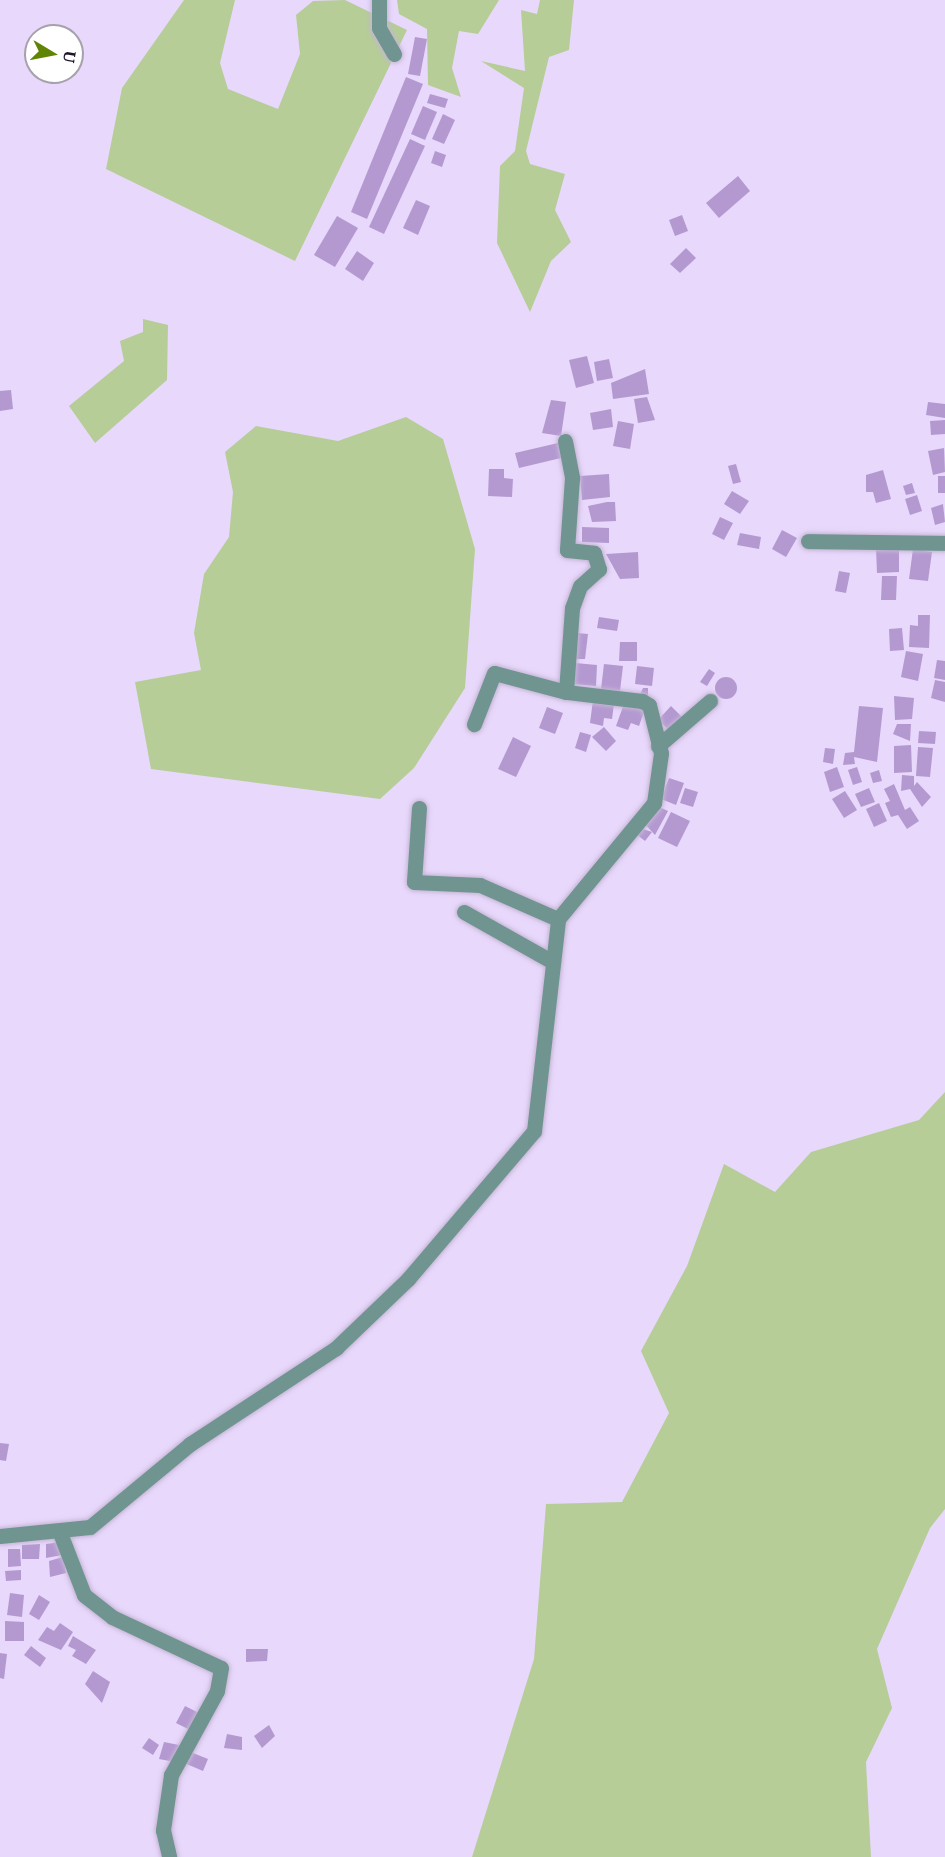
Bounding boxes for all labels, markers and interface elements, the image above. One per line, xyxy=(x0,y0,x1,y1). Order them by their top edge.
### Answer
north arrow xyxy=(24,24,84,84)
text: U xyxy=(59,49,81,65)

